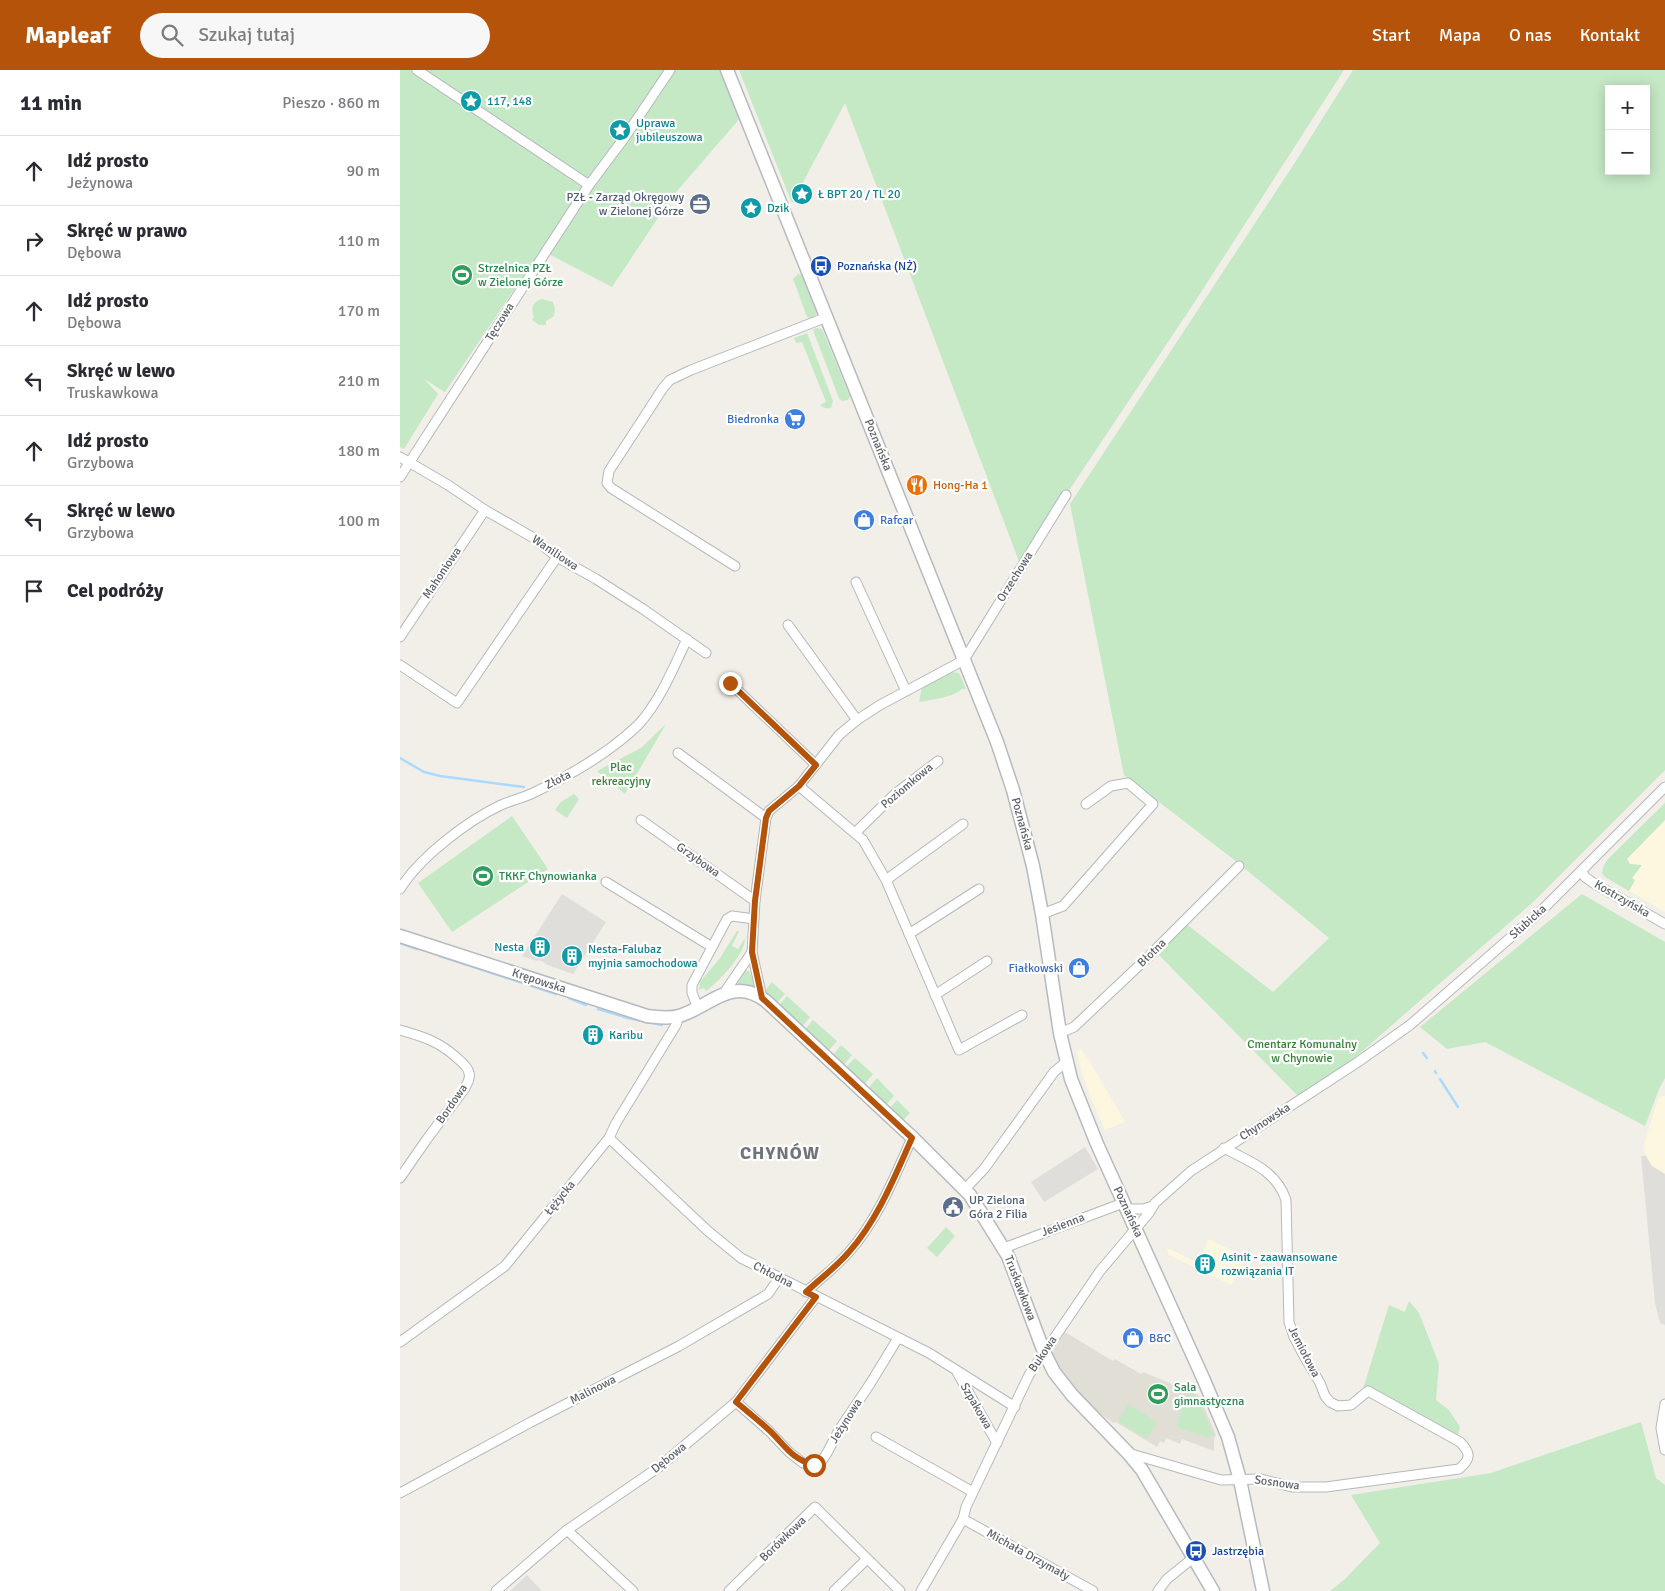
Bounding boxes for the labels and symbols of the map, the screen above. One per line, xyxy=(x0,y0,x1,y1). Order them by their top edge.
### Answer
place icon: 117, 148 xyxy=(459,89,483,113)
place label: 117, 148 xyxy=(487,94,532,109)
place label: Uprawa jubileuszowa xyxy=(636,116,703,145)
place icon: Uprawa jubileuszowa xyxy=(608,118,632,142)
place icon: Ł BPT 20 / TL 20 xyxy=(790,182,814,206)
place label: Ł BPT 20 / TL 20 xyxy=(818,187,900,202)
place label: PZŁ - Zarząd Okręgowy w Zielonej Górze xyxy=(567,190,684,219)
office icon: PZŁ - Zarząd Okręgowy w Zielonej Górze xyxy=(688,192,712,216)
place icon: Dzik xyxy=(739,196,763,220)
place label: Dzik xyxy=(767,201,789,216)
bus stop icon: Poznańska (NŻ) xyxy=(809,254,833,278)
place label: Poznańska (NŻ) xyxy=(837,259,917,274)
place label: Strzelnica PZŁ w Zielonej Górze xyxy=(478,261,563,290)
sports icon: Strzelnica PZŁ w Zielonej Górze xyxy=(450,263,474,287)
street label: Tęczowa xyxy=(482,300,518,344)
supermarket icon: Biedronka xyxy=(783,407,807,431)
place label: Biedronka xyxy=(727,412,779,427)
street label: Poznańska xyxy=(861,417,895,473)
restaurant icon: Hong-Ha 1 xyxy=(905,473,929,497)
place label: Hong-Ha 1 xyxy=(933,478,988,493)
shop icon: Rafcar xyxy=(852,508,876,532)
place label: Rafcar xyxy=(880,513,914,528)
street label: Waniliowa xyxy=(529,532,581,574)
street label: Mahoniowa xyxy=(419,544,465,602)
street label: Orzechowa xyxy=(994,549,1036,605)
route end xyxy=(719,672,742,695)
park label: Plac rekreacyjny xyxy=(591,760,651,789)
street label: Poziomkowa xyxy=(878,760,936,812)
street label: Złota xyxy=(542,767,574,793)
street label: Poznańska xyxy=(1008,796,1036,852)
street label: Grzybowa xyxy=(673,839,723,881)
sports icon: TKKF Chynowianka xyxy=(471,864,495,888)
place label: TKKF Chynowianka xyxy=(499,869,597,884)
street label: Kostrzyńska xyxy=(1591,877,1653,921)
street label: Słubicka xyxy=(1506,902,1550,942)
building icon: Nesta xyxy=(528,935,552,959)
street label: Błotna xyxy=(1134,936,1170,970)
place label: Nesta xyxy=(494,940,524,955)
place label: Nesta-Falubaz myjnia samochodowa xyxy=(588,942,698,971)
building icon: Nesta-Falubaz myjnia samochodowa xyxy=(560,944,584,968)
shop icon: Fiałkowski xyxy=(1067,956,1091,980)
place label: Fiałkowski xyxy=(1008,961,1063,976)
street label: Krępowska xyxy=(510,965,568,997)
building icon: Karibu xyxy=(581,1023,605,1047)
place label: Karibu xyxy=(609,1028,643,1043)
park label: Cmentarz Komunalny w Chynowie xyxy=(1247,1037,1357,1066)
street label: Bordowa xyxy=(433,1081,471,1127)
street label: Chynowska xyxy=(1237,1100,1293,1144)
district label: CHYNÓW xyxy=(740,1142,820,1164)
street label: Łężycka xyxy=(541,1177,579,1219)
street label: Poznańska xyxy=(1110,1184,1146,1240)
place label: UP Zielona Góra 2 Filia xyxy=(969,1193,1027,1222)
public building icon: UP Zielona Góra 2 Filia xyxy=(941,1195,965,1219)
street label: Jesienna xyxy=(1039,1210,1087,1240)
place label: Asinit - zaawansowane rozwiązania IT xyxy=(1221,1250,1337,1279)
building icon: Asinit - zaawansowane rozwiązania IT xyxy=(1193,1252,1217,1276)
street label: Truskawkowa xyxy=(1001,1253,1039,1323)
street label: Chłodna xyxy=(750,1259,796,1291)
street label: Jemiołowa xyxy=(1285,1324,1323,1380)
shop icon: B&C xyxy=(1121,1326,1145,1350)
place label: B&C xyxy=(1149,1331,1171,1346)
street label: Bukowa xyxy=(1025,1333,1061,1375)
street label: Malinowa xyxy=(567,1372,619,1408)
street label: Szpakowa xyxy=(957,1380,995,1432)
place label: Sala gimnastyczna xyxy=(1174,1380,1244,1409)
sports icon: Sala gimnastyczna xyxy=(1146,1382,1170,1406)
street label: Jeżynowa xyxy=(826,1396,866,1446)
street label: Dębowa xyxy=(648,1439,690,1477)
route start xyxy=(803,1454,826,1477)
street label: Sosnowa xyxy=(1253,1472,1301,1494)
street label: Borówkowa xyxy=(757,1513,809,1565)
street label: Michała Drzymały xyxy=(984,1526,1072,1584)
bus stop icon: Jastrzębia xyxy=(1184,1539,1208,1563)
place label: Jastrzębia xyxy=(1212,1544,1264,1559)

